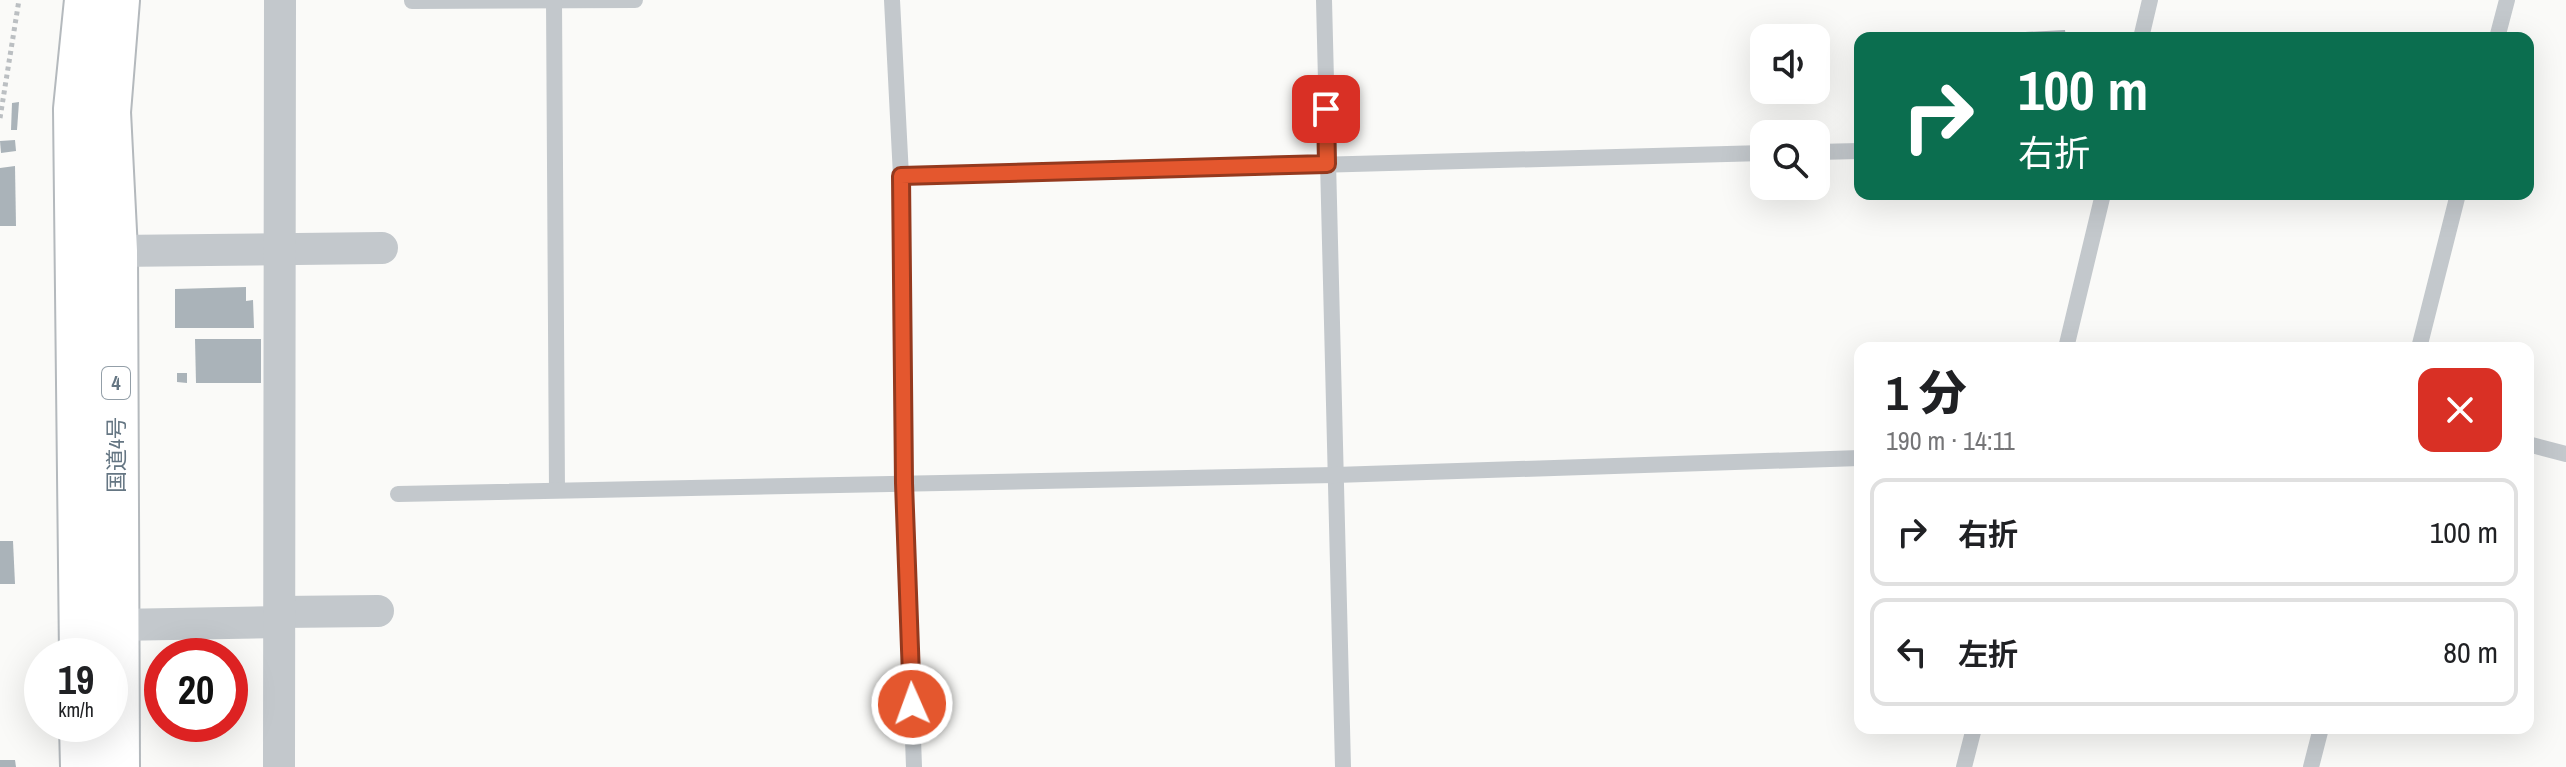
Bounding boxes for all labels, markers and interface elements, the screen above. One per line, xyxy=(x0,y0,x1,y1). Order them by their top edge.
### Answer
map controls xyxy=(1750,24,1830,200)
button: sound xyxy=(1750,24,1830,104)
text: 100 m xyxy=(2018,52,2148,127)
icon: right xyxy=(1886,64,1990,168)
pin xyxy=(1292,75,1360,143)
icon: arrive xyxy=(1304,87,1348,131)
button: search xyxy=(1750,120,1830,200)
text: 右折 xyxy=(2018,129,2090,177)
text: 1 分 xyxy=(1886,360,1967,425)
road number: 4 xyxy=(102,367,130,399)
button: close xyxy=(2418,368,2502,452)
street label: 国道4号 xyxy=(101,417,131,493)
text: 190 m · 14:11 xyxy=(1886,423,2015,458)
icon: right xyxy=(1890,510,1934,554)
text: 100 m xyxy=(2430,512,2498,552)
text: 右折 xyxy=(1958,514,2018,554)
icon: left xyxy=(1890,630,1934,674)
text: 80 m xyxy=(2443,632,2498,672)
text: 左折 xyxy=(1958,634,2018,674)
speed limit sign: 20 xyxy=(144,638,248,742)
text: 19 xyxy=(58,653,94,706)
position arrow xyxy=(870,662,954,746)
text: km/h xyxy=(58,696,94,723)

